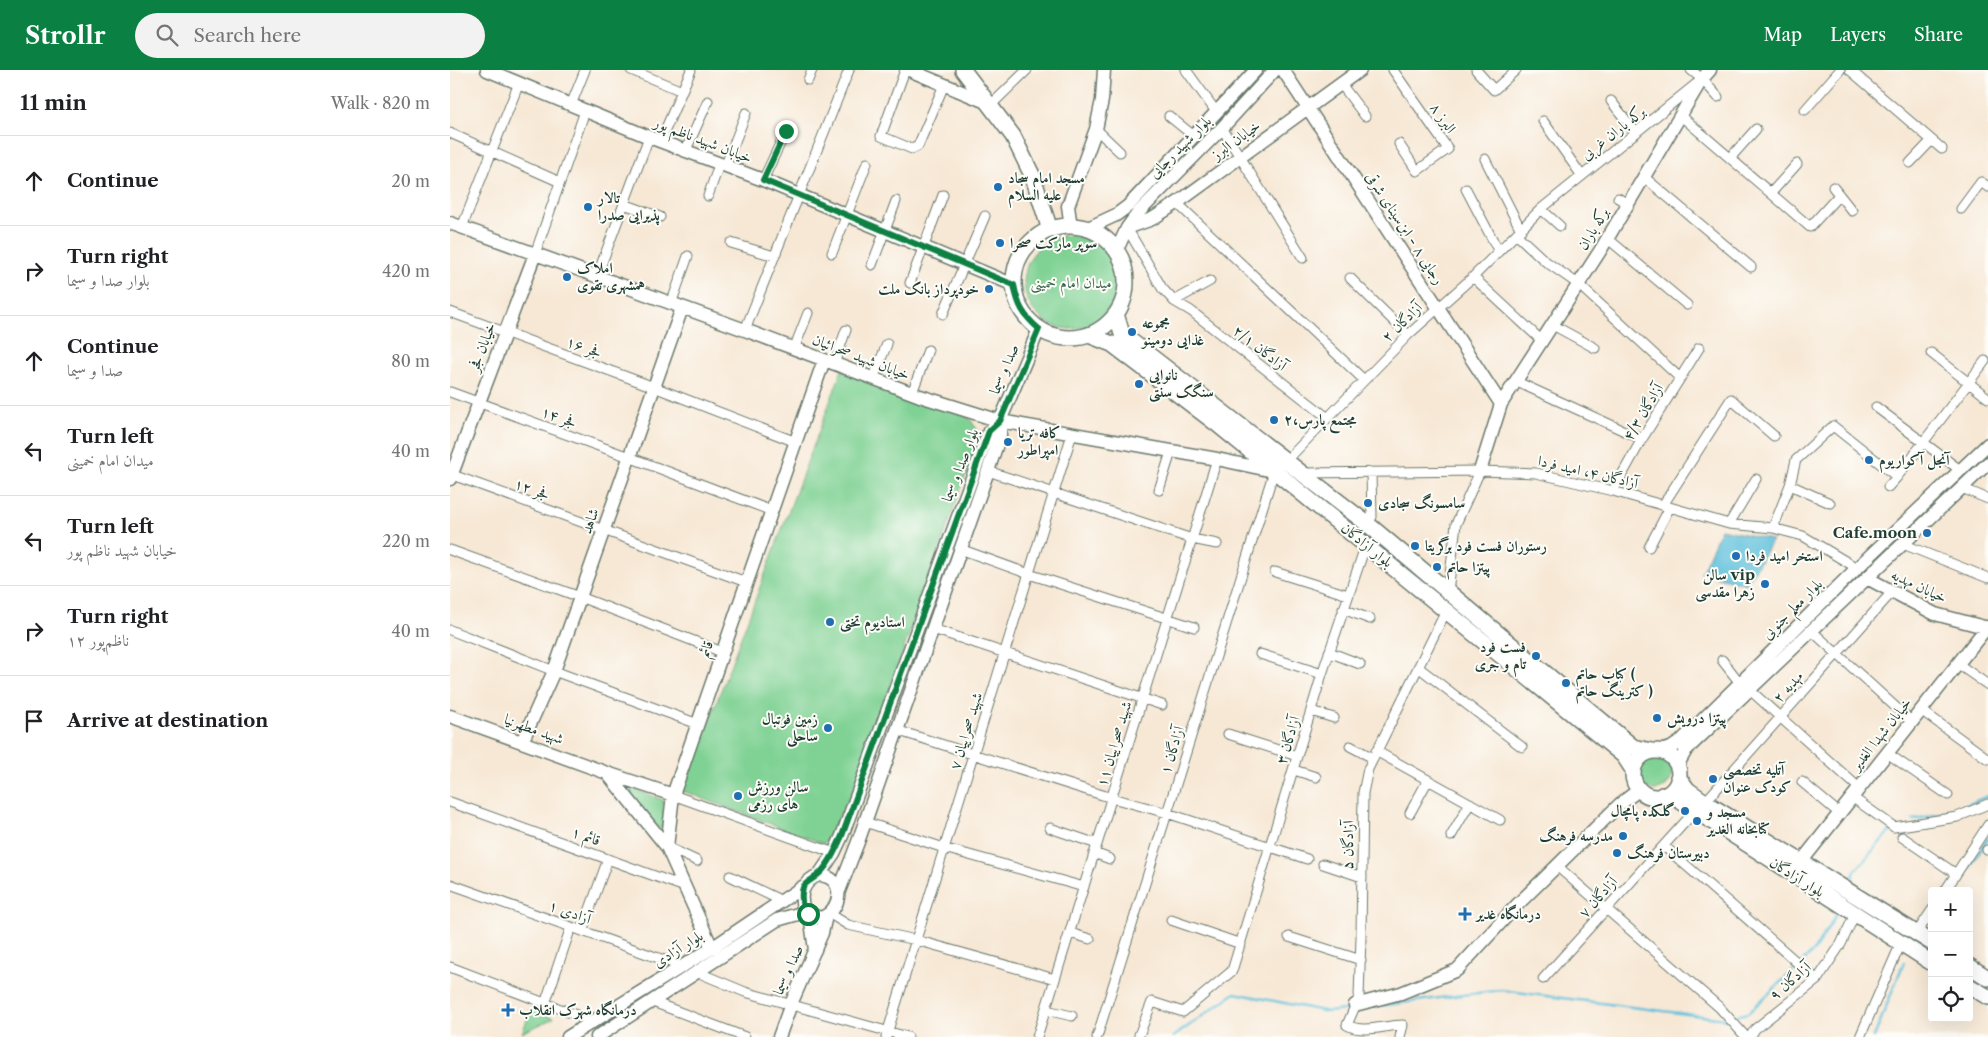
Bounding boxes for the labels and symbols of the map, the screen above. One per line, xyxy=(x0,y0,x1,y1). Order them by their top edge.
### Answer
street label: البرز ۸ xyxy=(1426,99,1461,137)
street label: برکه باران غربی xyxy=(1577,101,1650,165)
street label: خیابان شهید ناظم پور xyxy=(648,111,755,172)
street label: بلوار شهید رجایی xyxy=(1144,111,1216,183)
street label: خیابان البرز xyxy=(1206,115,1264,165)
route end xyxy=(775,120,798,143)
place label: مسجد امام سجاد علیه السلام xyxy=(1008,168,1085,208)
street label: رجایی ۸ - ابن‌سینای شرقی xyxy=(1361,168,1449,288)
marker: مسجد امام سجاد علیه السلام xyxy=(992,181,1004,193)
place label: تالار پذیرایی صدرا xyxy=(596,188,660,226)
marker: تالار پذیرایی صدرا xyxy=(582,201,594,213)
street label: برکه باران xyxy=(1573,204,1613,253)
place label: سوپر مارکت صحرا xyxy=(1010,233,1097,253)
marker: سوپر مارکت صحرا xyxy=(994,237,1006,249)
place label: املاک همشهری تقوی xyxy=(577,258,645,295)
marker: املاک همشهری تقوی xyxy=(561,271,573,283)
park label: میدان امام خمینی xyxy=(1030,273,1112,296)
place label: خودپرداز بانک ملت xyxy=(878,279,979,299)
marker: خودپرداز بانک ملت xyxy=(983,283,995,295)
street label: آزادگان ۲ xyxy=(1377,296,1427,346)
place label: مجموعه غذایى دومینو xyxy=(1140,313,1204,350)
street label: خیابان فجر xyxy=(463,320,500,376)
street label: آزادگان ۲/۱ xyxy=(1229,321,1293,376)
marker: مجموعه غذایى دومینو xyxy=(1126,326,1138,338)
street label: خیابان شهید صحرائیان xyxy=(809,329,913,385)
street label: فجر ۱۶ xyxy=(563,331,605,363)
street label: صدا و سیما xyxy=(985,341,1023,397)
place label: نانوایی سنگک سنتی xyxy=(1148,365,1214,403)
marker: نانوایی سنگک سنتی xyxy=(1133,378,1145,390)
street label: آزادگان ۴/۳ xyxy=(1618,378,1668,444)
street label: فجر ۱۴ xyxy=(538,401,580,433)
place label: ۲،مجتمع پارس xyxy=(1284,410,1357,434)
marker: ۲،مجتمع پارس xyxy=(1268,414,1280,426)
place label: کافه تریا امپراطور xyxy=(1016,423,1061,461)
street label: بلوار صدا و سیما xyxy=(937,425,982,504)
marker: کافه تریا امپراطور xyxy=(1002,436,1014,448)
place label: آنجل آکواریوم xyxy=(1879,450,1951,473)
street label: آزادگان ۴، امید فردا xyxy=(1536,451,1642,494)
marker: آنجل آکواریوم xyxy=(1863,454,1875,466)
street label: فجر ۱۲ xyxy=(511,473,553,505)
place label: سامسونگ سجادی xyxy=(1378,493,1465,512)
marker: سامسونگ سجادی xyxy=(1362,497,1374,509)
street label: شاهد xyxy=(576,506,603,536)
street label: بلوار آزادگان xyxy=(1338,518,1397,571)
place label: Cafe.moon xyxy=(1833,523,1918,542)
marker: Cafe.moon xyxy=(1921,527,1933,539)
place label: رستوران فست فود برگریتا xyxy=(1425,536,1547,556)
marker: رستوران فست فود برگریتا xyxy=(1409,540,1421,552)
place label: استخر امید فردا xyxy=(1746,546,1823,566)
marker: استخر امید فردا xyxy=(1730,550,1742,562)
place label: پیتزا حاتم xyxy=(1447,557,1491,580)
marker: پیتزا حاتم xyxy=(1431,561,1443,573)
street label: خیابان مهدیه xyxy=(1888,564,1950,608)
place label: سالن vip زهرا مقدسی xyxy=(1695,565,1755,603)
street label: بلوار معلم جنوبی xyxy=(1757,574,1830,647)
marker: سالن vip زهرا مقدسی xyxy=(1759,578,1771,590)
place label: استادیوم تختی xyxy=(840,612,905,635)
marker: استادیوم تختی xyxy=(824,616,836,628)
place label: فست فود تام و جرى xyxy=(1475,637,1527,677)
street label: قائم xyxy=(694,638,721,661)
marker: فست فود تام و جرى xyxy=(1530,650,1542,662)
place label: کباب حاتم ( کترینگ حاتم ) xyxy=(1576,664,1653,704)
street label: مهدیه ۲ xyxy=(1768,667,1808,707)
marker: کباب حاتم ( کترینگ حاتم ) xyxy=(1560,677,1572,689)
street label: شهید صحراییان ۷ xyxy=(945,690,987,772)
street label: خیابان شهدا الغدیر xyxy=(1845,693,1916,776)
street label: شهید صحراییان ۱۱ xyxy=(1091,699,1137,789)
place label: پیتزا درویش xyxy=(1667,708,1727,729)
street label: شهید مطهرنیا xyxy=(501,709,567,749)
place label: زمین فوتبال ساحلی xyxy=(762,709,818,748)
street label: آزادگان ۳ xyxy=(1271,712,1304,766)
marker: پیتزا درویش xyxy=(1651,712,1663,724)
marker: زمین فوتبال ساحلی xyxy=(822,722,834,734)
street label: آزادگان ۱ xyxy=(1155,722,1188,776)
place label: آتلیه تخصصی کودک عنوان xyxy=(1723,760,1792,796)
marker: آتلیه تخصصی کودک عنوان xyxy=(1707,773,1719,785)
place label: سالن ورزش های رزمی xyxy=(747,777,808,813)
marker: سالن ورزش های رزمی xyxy=(732,790,744,802)
place label: گلکده پامچال xyxy=(1610,801,1675,822)
place label: مسجد و کتابخانه الغدیر xyxy=(1705,802,1770,839)
marker: گلکده پامچال xyxy=(1679,805,1691,817)
marker: مسجد و کتابخانه الغدیر xyxy=(1691,815,1703,827)
street label: آزادگان ۵ xyxy=(1338,818,1357,870)
street label: قائم ۱ xyxy=(568,822,603,853)
place label: مدرسه فرهنگ xyxy=(1539,826,1613,846)
marker: مدرسه فرهنگ xyxy=(1617,830,1629,842)
place label: دبیرستان فرهنگ xyxy=(1627,843,1710,863)
marker: دبیرستان فرهنگ xyxy=(1611,847,1623,859)
street label: بلوار آزادگان xyxy=(1766,852,1828,901)
street label: آزادگان ۷ xyxy=(1574,871,1622,921)
street label: آزادی ۱ xyxy=(546,895,595,928)
route start xyxy=(797,903,820,926)
place label: درمانگاه غدیر xyxy=(1474,904,1541,923)
marker: درمانگاه غدیر xyxy=(1458,907,1472,921)
street label: بلوار آزادی xyxy=(649,926,706,971)
street label: صدا و سیما xyxy=(768,942,807,998)
street label: آزادگان ۹ xyxy=(1765,956,1816,1004)
place label: درمانگاه شهرک انقلاب xyxy=(519,1000,637,1020)
marker: درمانگاه شهرک انقلاب xyxy=(501,1003,515,1017)

